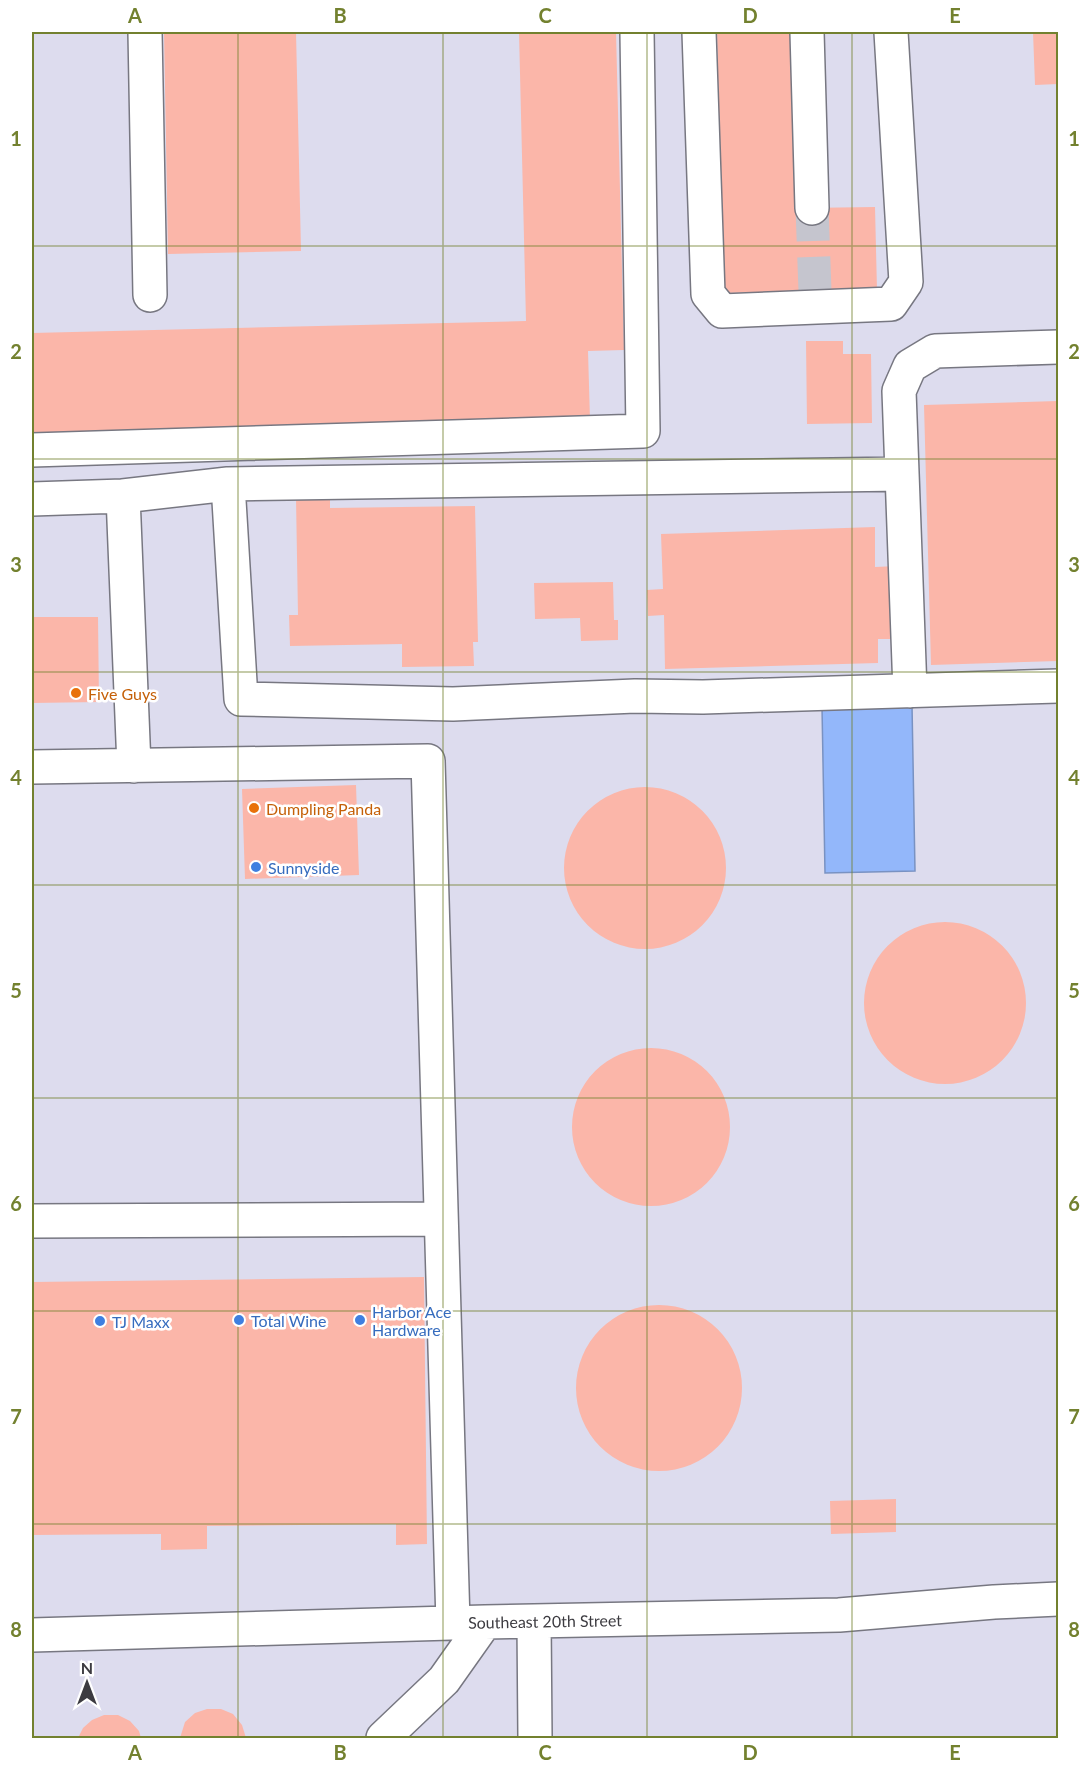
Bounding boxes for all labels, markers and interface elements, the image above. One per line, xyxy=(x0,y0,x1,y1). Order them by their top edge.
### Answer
text: A xyxy=(127,3,142,27)
text: B xyxy=(333,3,347,27)
text: C xyxy=(538,3,552,27)
text: D xyxy=(742,3,758,27)
text: E xyxy=(949,3,961,27)
text: 1 xyxy=(10,126,22,150)
text: 1 xyxy=(1068,126,1080,150)
text: 2 xyxy=(10,339,22,363)
text: 2 xyxy=(1068,339,1080,363)
text: 3 xyxy=(10,552,22,576)
text: 3 xyxy=(1068,552,1080,576)
place label: Five Guys xyxy=(88,684,157,703)
marker: Five Guys xyxy=(69,686,83,700)
text: 4 xyxy=(10,765,22,789)
text: 4 xyxy=(1068,765,1080,789)
place label: Dumpling Panda xyxy=(266,799,381,818)
marker: Dumpling Panda xyxy=(247,801,261,815)
place label: Sunnyside xyxy=(268,858,339,877)
marker: Sunnyside xyxy=(249,860,263,874)
text: 5 xyxy=(10,978,22,1002)
text: 5 xyxy=(1068,978,1080,1002)
text: 6 xyxy=(10,1191,22,1215)
text: 6 xyxy=(1068,1191,1080,1215)
place label: Harbor Ace Hardware xyxy=(372,1302,451,1339)
place label: Total Wine xyxy=(251,1311,327,1330)
place label: TJ Maxx xyxy=(112,1312,170,1331)
marker: Total Wine xyxy=(232,1313,246,1327)
marker: Harbor Ace Hardware xyxy=(353,1313,367,1327)
marker: TJ Maxx xyxy=(93,1314,107,1328)
text: 7 xyxy=(10,1404,22,1428)
text: 7 xyxy=(1068,1404,1080,1428)
street label: Southeast 20th Street xyxy=(468,1610,622,1632)
text: 8 xyxy=(10,1617,22,1641)
text: 8 xyxy=(1068,1617,1080,1641)
north arrow xyxy=(57,1653,117,1713)
text: N xyxy=(81,1658,93,1677)
text: A xyxy=(127,1740,142,1764)
text: B xyxy=(333,1740,347,1764)
text: C xyxy=(538,1740,552,1764)
text: D xyxy=(742,1740,758,1764)
text: E xyxy=(949,1740,961,1764)

